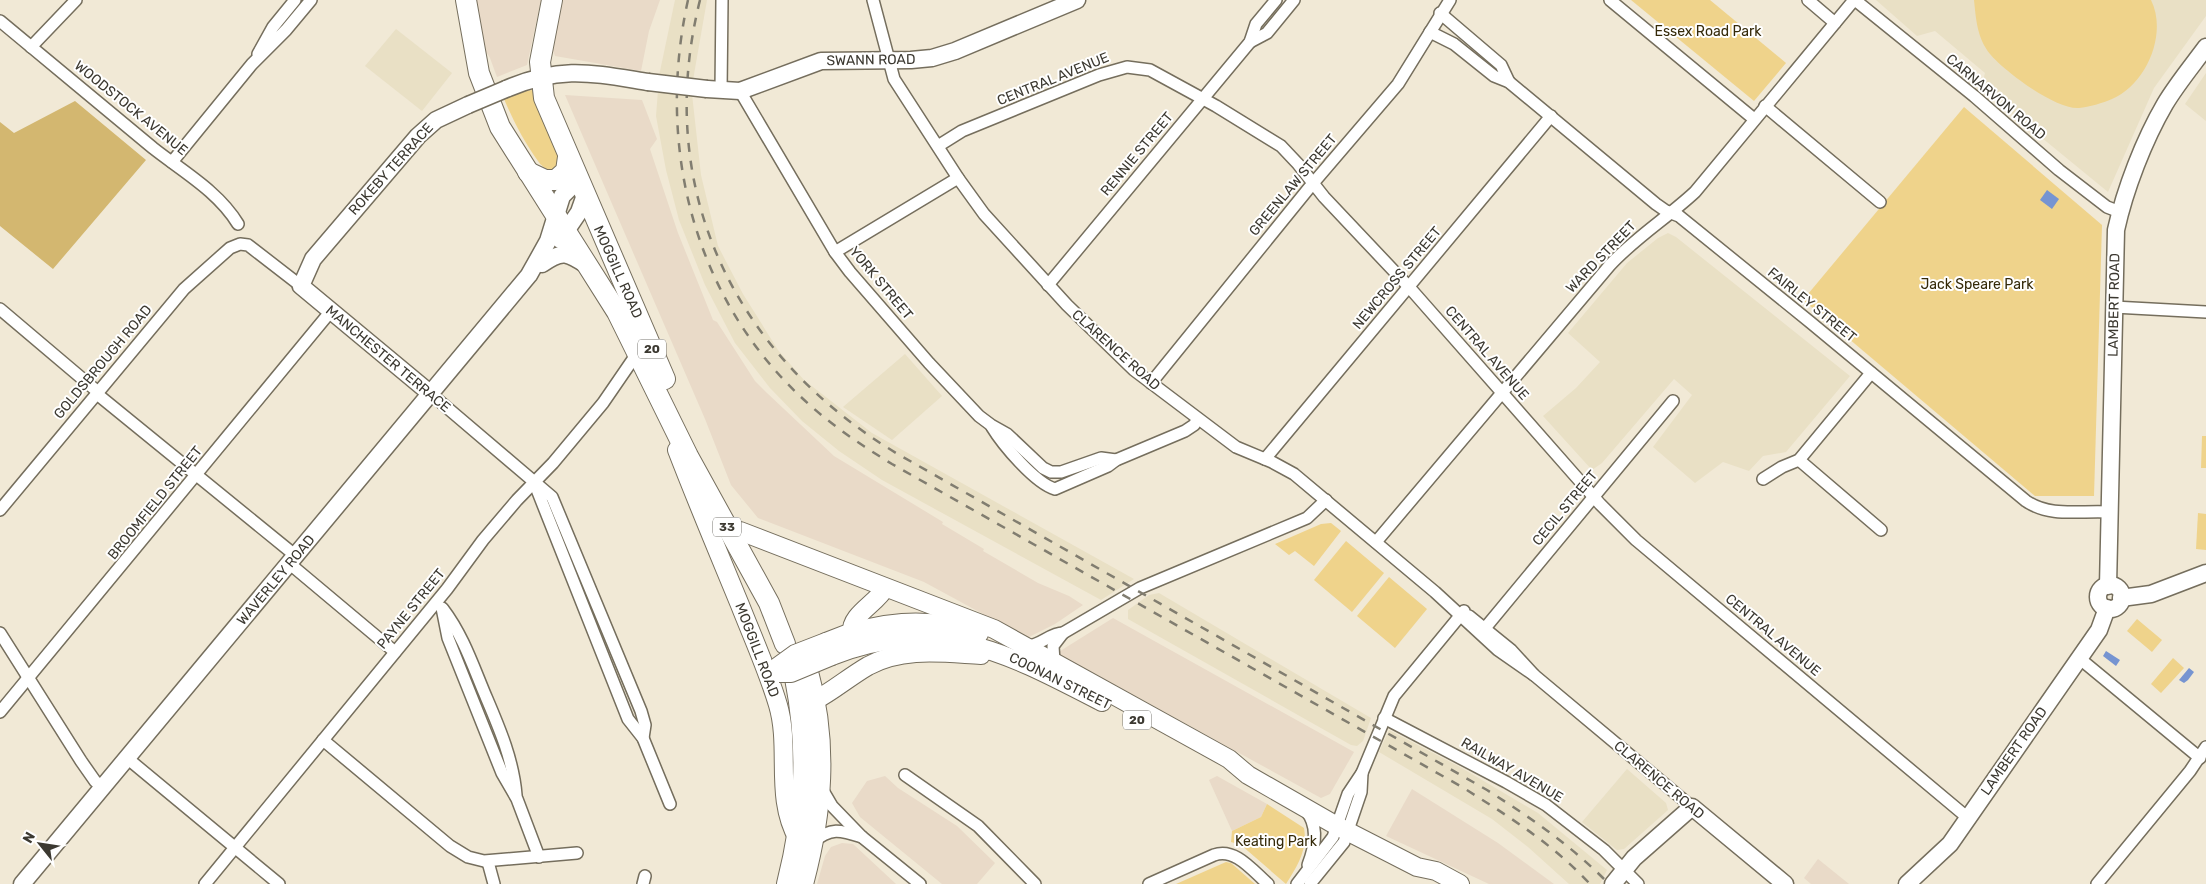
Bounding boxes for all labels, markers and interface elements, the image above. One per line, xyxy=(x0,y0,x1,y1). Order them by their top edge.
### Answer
park label: Essex Road Park xyxy=(1654,23,1762,40)
street label: CENTRAL AVENUE xyxy=(995,49,1111,109)
street label: CARNARVON ROAD xyxy=(1943,50,2049,144)
street label: SWANN ROAD xyxy=(826,51,916,69)
street label: WOODSTOCK AVENUE xyxy=(71,57,191,159)
street label: RENNIE STREET xyxy=(1097,109,1177,199)
street label: ROKEBY TERRACE xyxy=(345,119,437,219)
street label: GREENLAW STREET xyxy=(1245,131,1341,239)
street label: WARD STREET xyxy=(1562,217,1640,297)
street label: MOGGILL ROAD xyxy=(590,223,646,321)
street label: NEWCROSS STREET xyxy=(1349,223,1445,333)
street label: YORK STREET xyxy=(846,243,916,323)
street label: LAMBERT ROAD xyxy=(2105,253,2123,357)
street label: FAIRLEY STREET xyxy=(1764,264,1860,346)
park label: Jack Speare Park xyxy=(1921,276,2034,293)
street label: GOLDSBROUGH ROAD xyxy=(50,302,156,422)
street label: MANCHESTER TERRACE xyxy=(322,302,454,416)
street label: CENTRAL AVENUE xyxy=(1441,302,1533,404)
street label: CLARENCE ROAD xyxy=(1068,306,1164,394)
road number: 20 xyxy=(638,339,666,358)
street label: BROOMFIELD STREET xyxy=(104,443,206,563)
street label: CECIL STREET xyxy=(1529,467,1601,549)
road number: 33 xyxy=(713,518,741,536)
street label: WAVERLEY ROAD xyxy=(233,532,319,628)
street label: PAYNE STREET xyxy=(373,565,449,653)
street label: CENTRAL AVENUE xyxy=(1722,590,1824,680)
street label: MOGGILL ROAD xyxy=(731,600,783,700)
street label: COONAN STREET xyxy=(1006,649,1114,713)
street label: LAMBERT ROAD xyxy=(1977,704,2051,798)
road number: 20 xyxy=(1123,710,1151,730)
street label: RAILWAY AVENUE xyxy=(1458,734,1566,806)
street label: CLARENCE ROAD xyxy=(1610,737,1708,823)
north arrow xyxy=(15,819,65,869)
text: N xyxy=(19,829,39,846)
park label: Keating Park xyxy=(1235,833,1318,850)

